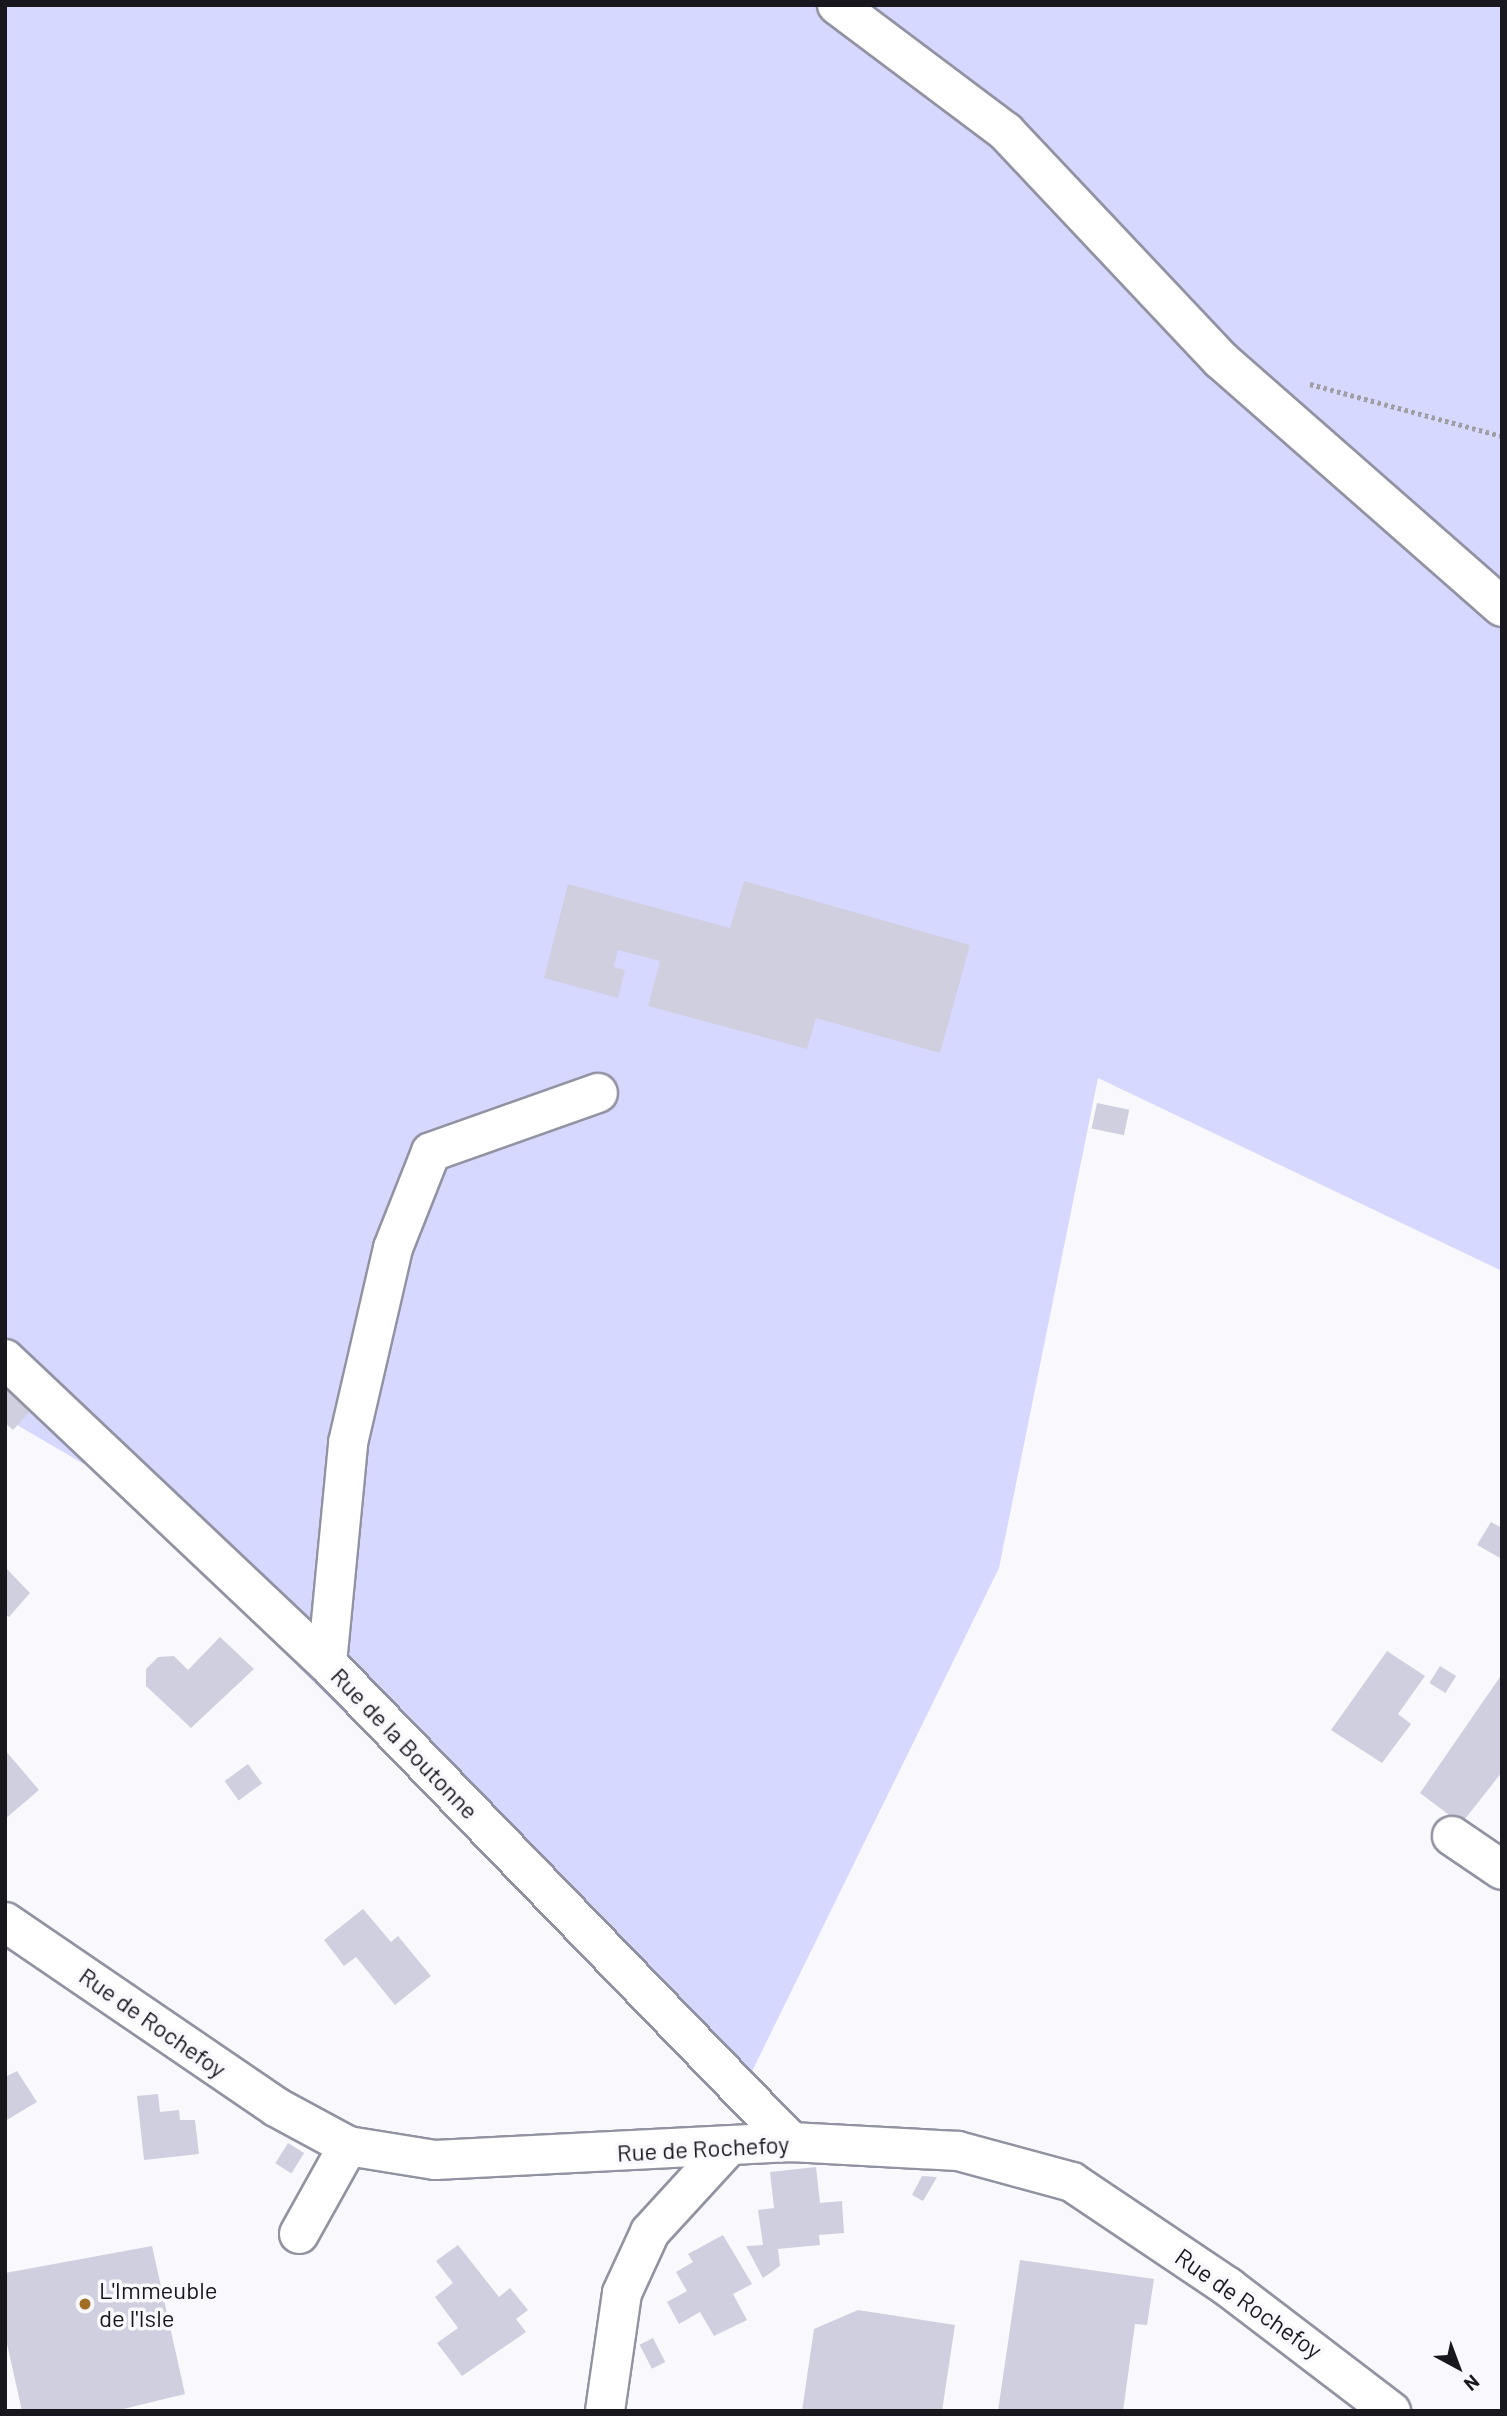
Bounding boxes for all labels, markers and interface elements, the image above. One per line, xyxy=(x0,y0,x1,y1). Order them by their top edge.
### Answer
street label: Rue de la Boutonne xyxy=(325,1661,485,1825)
street label: Rue de Rochefoy xyxy=(74,1961,232,2083)
street label: Rue de Rochefoy xyxy=(616,2129,790,2167)
street label: Rue de Rochefoy xyxy=(1170,2242,1328,2364)
place label: L'Immeuble de l'Isle xyxy=(99,2276,218,2332)
marker: L'Immeuble de l'Isle xyxy=(77,2296,93,2312)
north arrow xyxy=(1423,2332,1493,2402)
text: N xyxy=(1460,2370,1484,2396)

